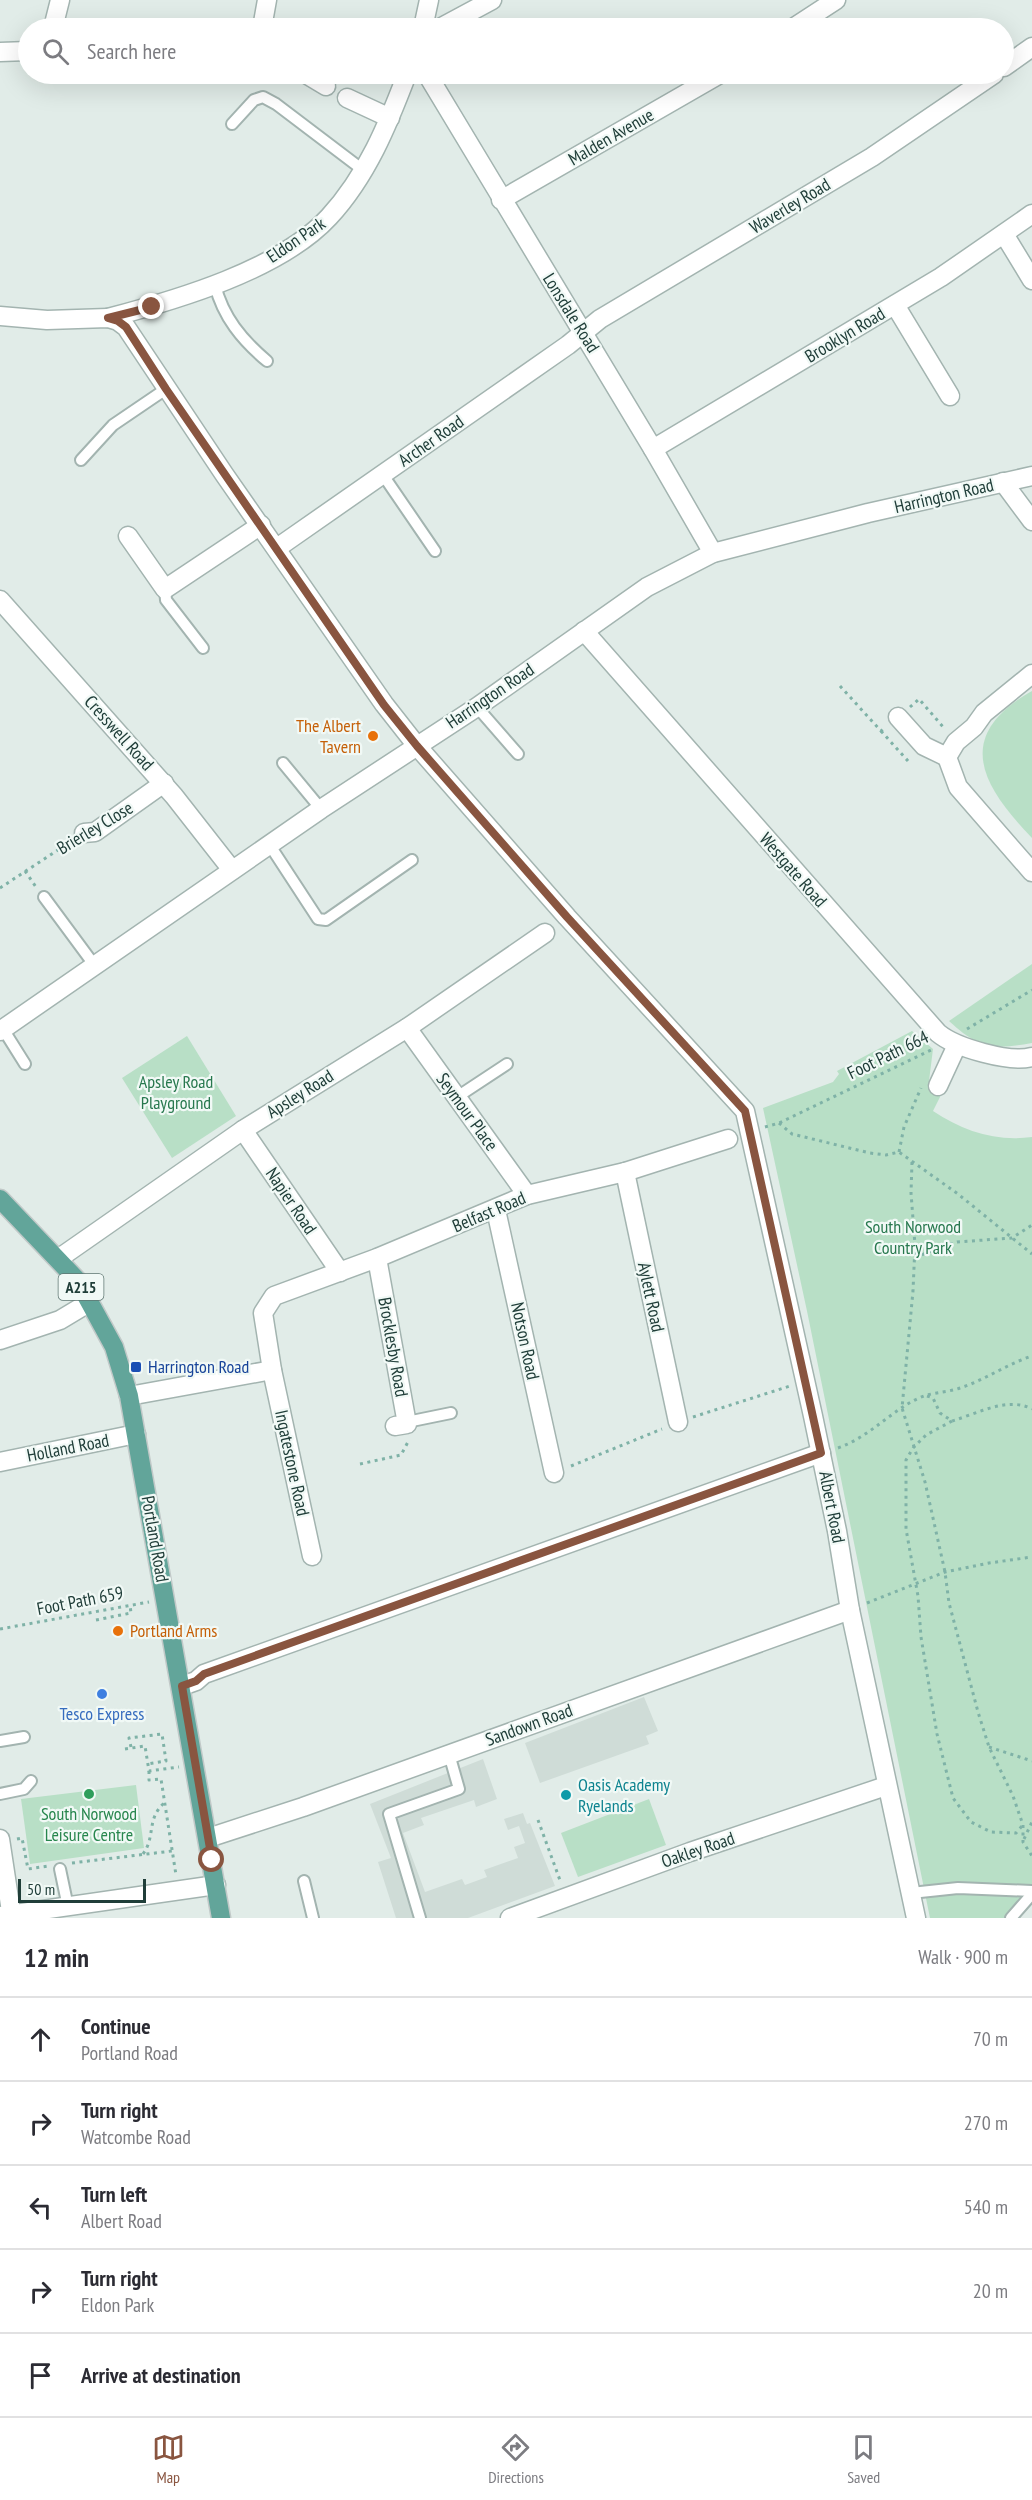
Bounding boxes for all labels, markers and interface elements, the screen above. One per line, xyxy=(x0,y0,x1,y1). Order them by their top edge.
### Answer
search box xyxy=(18,18,1014,84)
icon: search xyxy=(39,35,72,68)
text: Search here xyxy=(87,37,176,65)
street label: Malden Avenue xyxy=(564,103,658,170)
street label: Waverley Road xyxy=(745,173,834,239)
street label: Eldon Park xyxy=(262,212,330,268)
street label: Lonsdale Road xyxy=(538,269,605,357)
route end xyxy=(138,293,164,319)
street label: Brooklyn Road xyxy=(801,302,889,367)
street label: Archer Road xyxy=(394,410,468,471)
street label: Harrington Road xyxy=(892,473,996,518)
street label: Harrington Road xyxy=(441,658,538,733)
street label: Cresswell Road xyxy=(80,690,159,775)
place label: The Albert Tavern xyxy=(296,714,361,758)
marker: The Albert Tavern xyxy=(366,729,380,743)
street label: Brierley Close xyxy=(52,796,137,859)
street label: Westgate Road xyxy=(755,828,832,912)
street label: Foot Path 664 xyxy=(843,1025,932,1084)
street label: Apsley Road xyxy=(262,1064,337,1123)
street label: Seymour Place xyxy=(431,1068,503,1155)
park label: Apsley Road Playground xyxy=(139,1070,213,1114)
street label: Napier Road xyxy=(261,1163,322,1238)
street label: Belfast Road xyxy=(449,1186,529,1237)
park label: South Norwood Country Park xyxy=(865,1215,961,1259)
street label: Aylett Road xyxy=(633,1260,670,1334)
road number: A215 xyxy=(58,1274,104,1300)
street label: Brocklesby Road xyxy=(373,1295,414,1398)
street label: Notson Road xyxy=(506,1300,545,1382)
place label: Harrington Road xyxy=(148,1355,249,1378)
marker: Harrington Road xyxy=(129,1360,143,1374)
street label: Ingatestone Road xyxy=(270,1408,315,1518)
street label: Holland Road xyxy=(25,1428,111,1467)
street label: Albert Road xyxy=(814,1469,851,1545)
street label: Portland Road xyxy=(137,1494,174,1584)
street label: Foot Path 659 xyxy=(35,1581,125,1620)
place label: Portland Arms xyxy=(130,1619,217,1642)
marker: Portland Arms xyxy=(111,1624,125,1638)
marker: Tesco Express xyxy=(95,1687,109,1701)
street label: Sandown Road xyxy=(482,1698,576,1751)
place label: Tesco Express xyxy=(60,1702,144,1725)
place label: Oasis Academy Ryelands xyxy=(578,1773,670,1817)
marker: South Norwood Leisure Centre xyxy=(82,1787,96,1801)
marker: Oasis Academy Ryelands xyxy=(559,1788,573,1802)
place label: South Norwood Leisure Centre xyxy=(41,1802,137,1846)
street label: Oakley Road xyxy=(658,1826,738,1873)
route start xyxy=(198,1846,224,1872)
scale bar xyxy=(18,1876,146,1904)
text: 50 m xyxy=(27,1879,55,1899)
text: 12 min xyxy=(24,1941,89,1974)
text: Walk · 900 m xyxy=(918,1944,1008,1970)
text: Continue xyxy=(81,2012,151,2040)
icon: ahead xyxy=(24,2023,57,2056)
text: 70 m xyxy=(973,2026,1008,2052)
text: Portland Road xyxy=(81,2040,178,2066)
text: Turn right xyxy=(81,2096,158,2124)
icon: right xyxy=(24,2107,57,2140)
text: 270 m xyxy=(964,2110,1008,2136)
text: Watcombe Road xyxy=(81,2124,191,2150)
text: Turn left xyxy=(81,2180,147,2208)
icon: left xyxy=(24,2191,57,2224)
text: 540 m xyxy=(964,2194,1008,2220)
text: Albert Road xyxy=(81,2208,162,2234)
text: Turn right xyxy=(81,2264,158,2292)
icon: right xyxy=(24,2275,57,2308)
text: 20 m xyxy=(973,2278,1008,2304)
text: Eldon Park xyxy=(81,2292,154,2318)
icon: arrive xyxy=(24,2359,57,2392)
text: Arrive at destination xyxy=(81,2361,241,2389)
tab: Map xyxy=(152,2431,185,2487)
tab: Directions xyxy=(488,2431,544,2487)
tab: Saved xyxy=(847,2431,880,2487)

